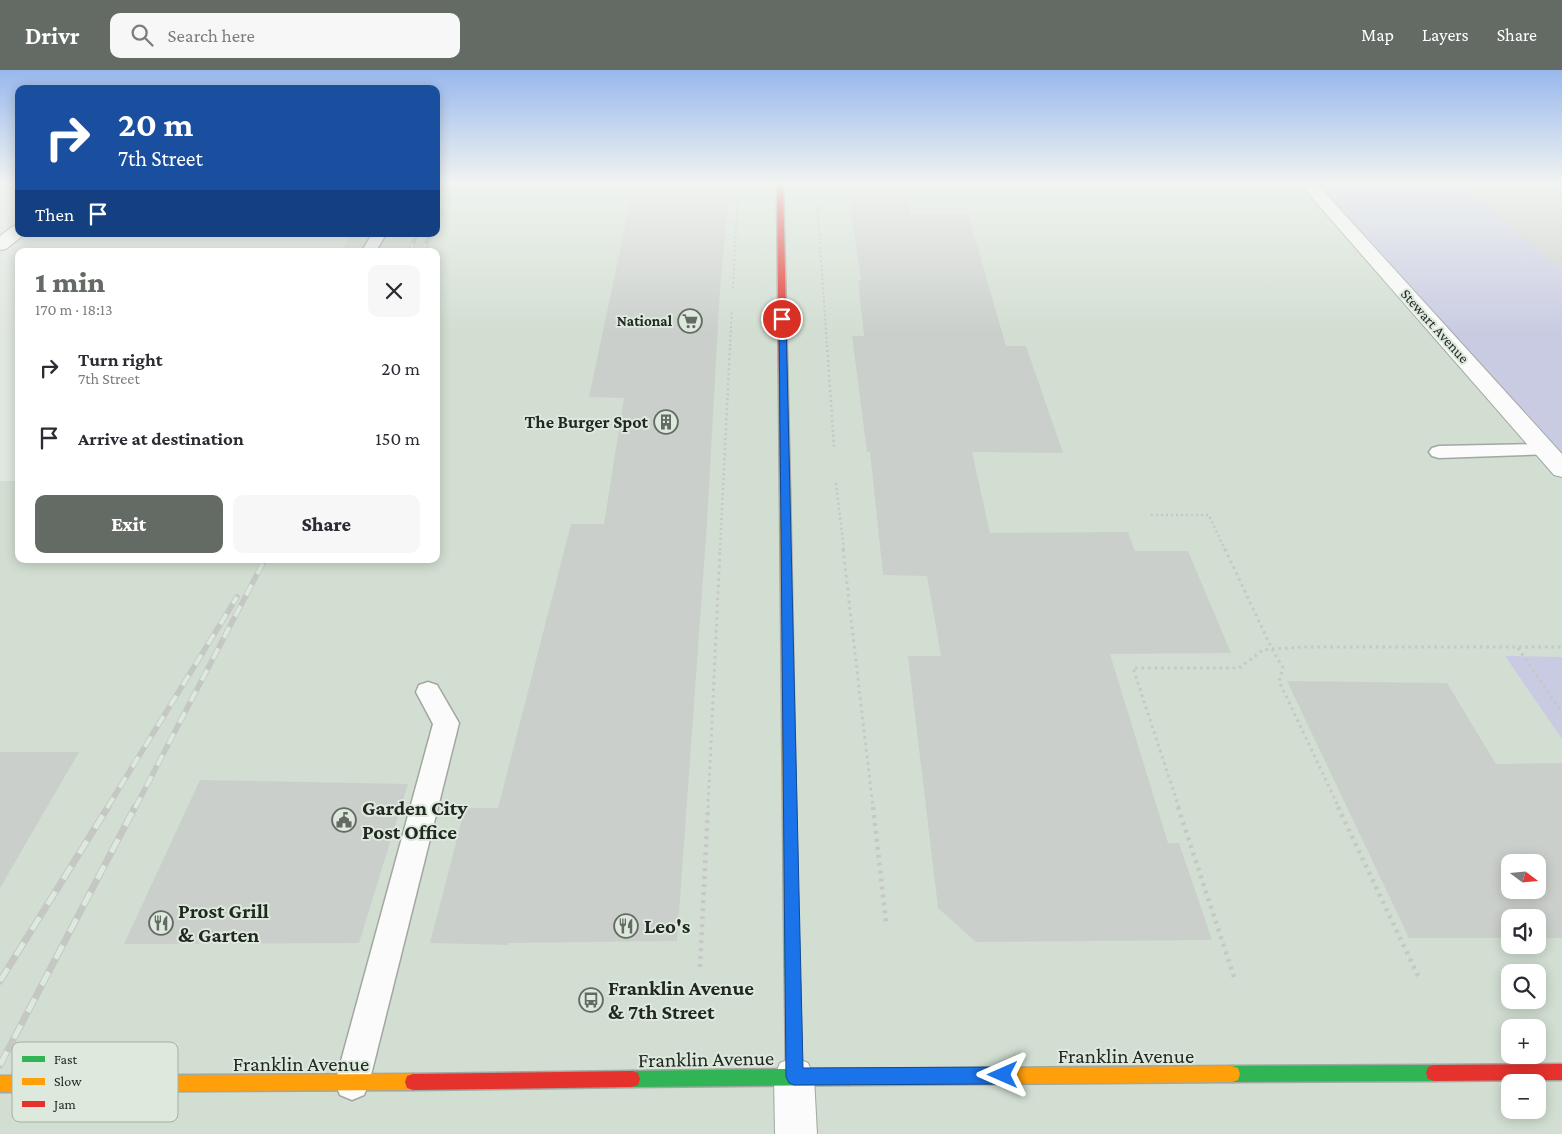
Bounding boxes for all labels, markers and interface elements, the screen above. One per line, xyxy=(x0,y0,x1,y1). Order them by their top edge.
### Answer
search box xyxy=(110,13,460,58)
icon: search xyxy=(128,21,156,49)
text: Drivr xyxy=(25,22,80,49)
text: Search here xyxy=(168,25,255,46)
text: Map xyxy=(1361,25,1394,45)
text: Layers xyxy=(1422,25,1469,45)
text: Share xyxy=(1497,25,1537,45)
icon: right xyxy=(35,105,100,170)
text: 20 m xyxy=(118,105,193,144)
text: 7th Street xyxy=(118,146,203,171)
icon: arrive xyxy=(84,200,112,228)
text: Then xyxy=(35,204,74,225)
text: 1 min xyxy=(35,265,105,298)
button: close xyxy=(368,265,420,317)
street label: Stewart Avenue xyxy=(1398,286,1473,366)
pin xyxy=(761,298,803,340)
text: 170 m · 18:13 xyxy=(35,301,113,318)
icon: arrive xyxy=(768,305,796,333)
supermarket icon: National xyxy=(677,308,703,334)
place label: National xyxy=(617,313,673,329)
text: Turn right xyxy=(78,349,163,370)
icon: right xyxy=(35,354,63,382)
text: 20 m xyxy=(381,358,420,379)
text: 7th Street xyxy=(78,370,140,387)
building icon: The Burger Spot xyxy=(653,409,679,435)
place label: The Burger Spot xyxy=(525,412,649,432)
icon: arrive xyxy=(35,424,63,452)
text: Arrive at destination xyxy=(78,428,244,449)
text: 150 m xyxy=(375,428,420,449)
button: Exit xyxy=(35,495,223,553)
button: Share xyxy=(233,495,420,553)
place label: Garden City Post Office xyxy=(362,796,468,844)
public building icon: Garden City Post Office xyxy=(331,807,357,833)
north arrow xyxy=(1501,854,1546,899)
map controls xyxy=(1501,854,1546,1119)
place label: Prost Grill & Garten xyxy=(178,899,269,947)
button: sound xyxy=(1501,909,1546,954)
restaurant icon: Prost Grill & Garten xyxy=(148,910,174,936)
restaurant icon: Leo's xyxy=(613,913,639,939)
place label: Leo's xyxy=(644,914,691,938)
button: search xyxy=(1501,964,1546,1009)
place label: Franklin Avenue & 7th Street xyxy=(608,976,754,1024)
bus stop icon: Franklin Avenue & 7th Street xyxy=(578,987,604,1013)
button: + xyxy=(1501,1019,1546,1064)
legend xyxy=(12,1042,178,1122)
street label: Franklin Avenue xyxy=(1058,1044,1194,1068)
street label: Franklin Avenue xyxy=(638,1046,774,1072)
position arrow xyxy=(976,1048,1028,1100)
text: Fast xyxy=(54,1051,78,1067)
street label: Franklin Avenue xyxy=(233,1052,369,1076)
text: Slow xyxy=(54,1073,82,1089)
button: − xyxy=(1501,1074,1546,1119)
text: Jam xyxy=(52,1096,76,1112)

